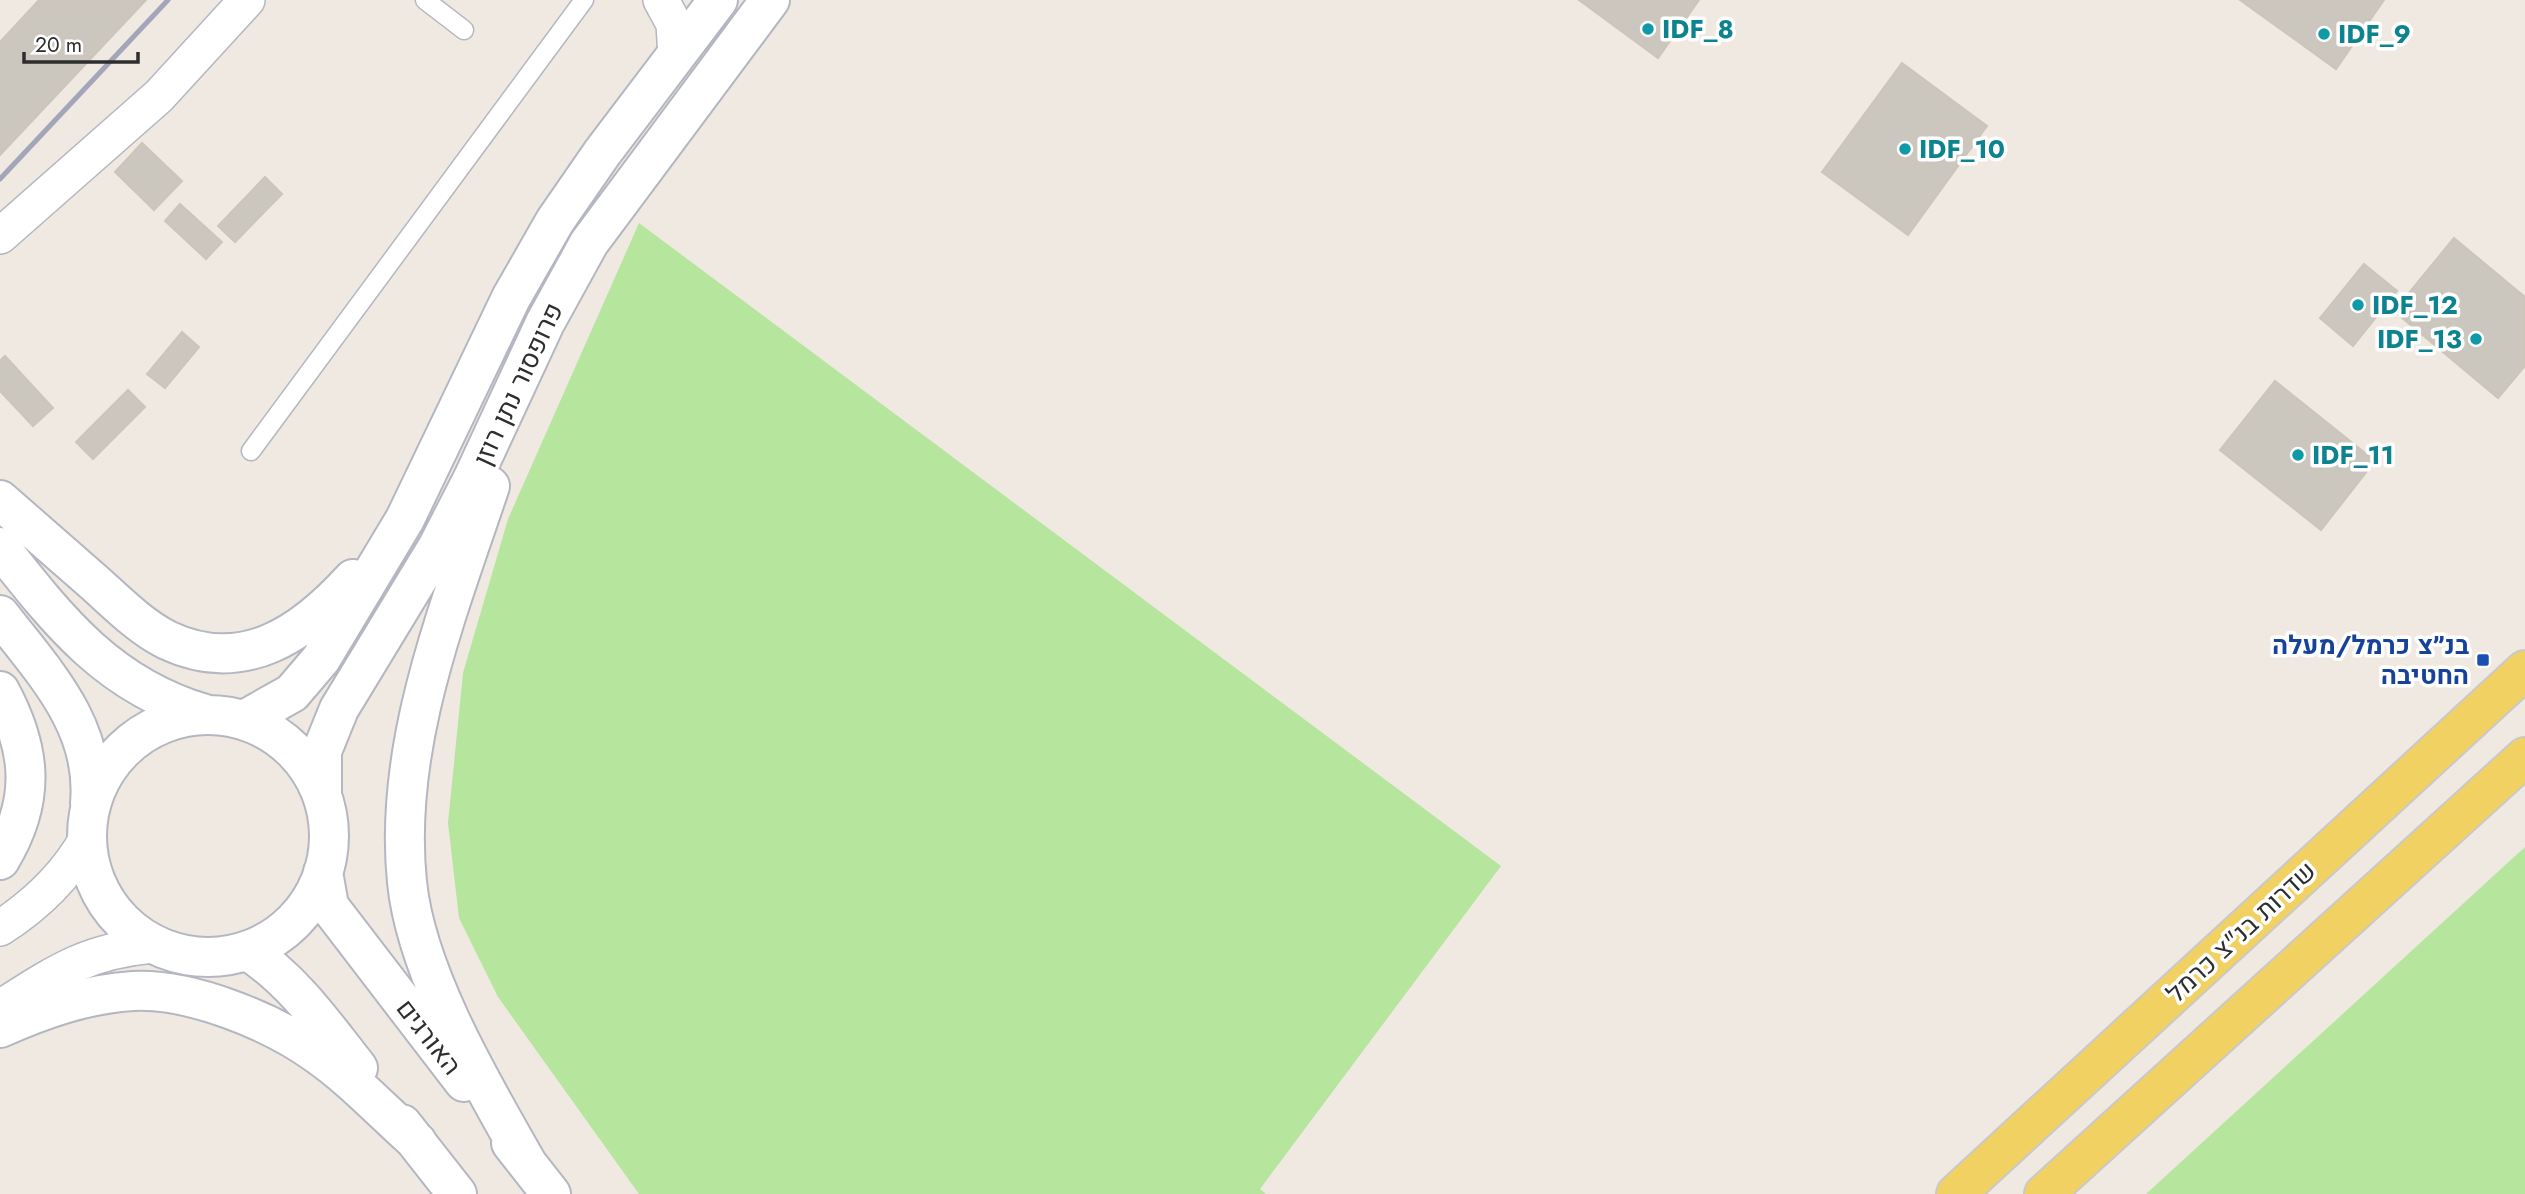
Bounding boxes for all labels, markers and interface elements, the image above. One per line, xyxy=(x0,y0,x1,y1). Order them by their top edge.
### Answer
place label: IDF_8 xyxy=(1662,10,1734,48)
place label: IDF_9 xyxy=(2338,15,2411,53)
scale bar xyxy=(24,21,138,65)
marker: IDF_8 xyxy=(1640,21,1656,37)
marker: IDF_9 xyxy=(2316,26,2332,42)
text: 20 m xyxy=(35,30,82,60)
place label: IDF_10 xyxy=(1919,130,2005,168)
marker: IDF_10 xyxy=(1897,141,1913,157)
place label: IDF_12 xyxy=(2372,286,2458,324)
street label: פרופסור נתן רוזן xyxy=(464,296,572,472)
marker: IDF_12 xyxy=(2350,297,2366,313)
place label: IDF_13 xyxy=(2377,320,2462,358)
marker: IDF_13 xyxy=(2468,331,2484,347)
place label: IDF_11 xyxy=(2312,436,2394,474)
marker: IDF_11 xyxy=(2290,447,2306,463)
place label: בנ״צ כרמל/מעלה החטיבה xyxy=(2272,626,2469,694)
marker: בנ״צ כרמל/מעלה החטיבה xyxy=(2475,652,2491,668)
street label: שדרות בנ"צ כרמל xyxy=(2158,852,2324,1012)
street label: האורגים xyxy=(387,991,471,1083)

